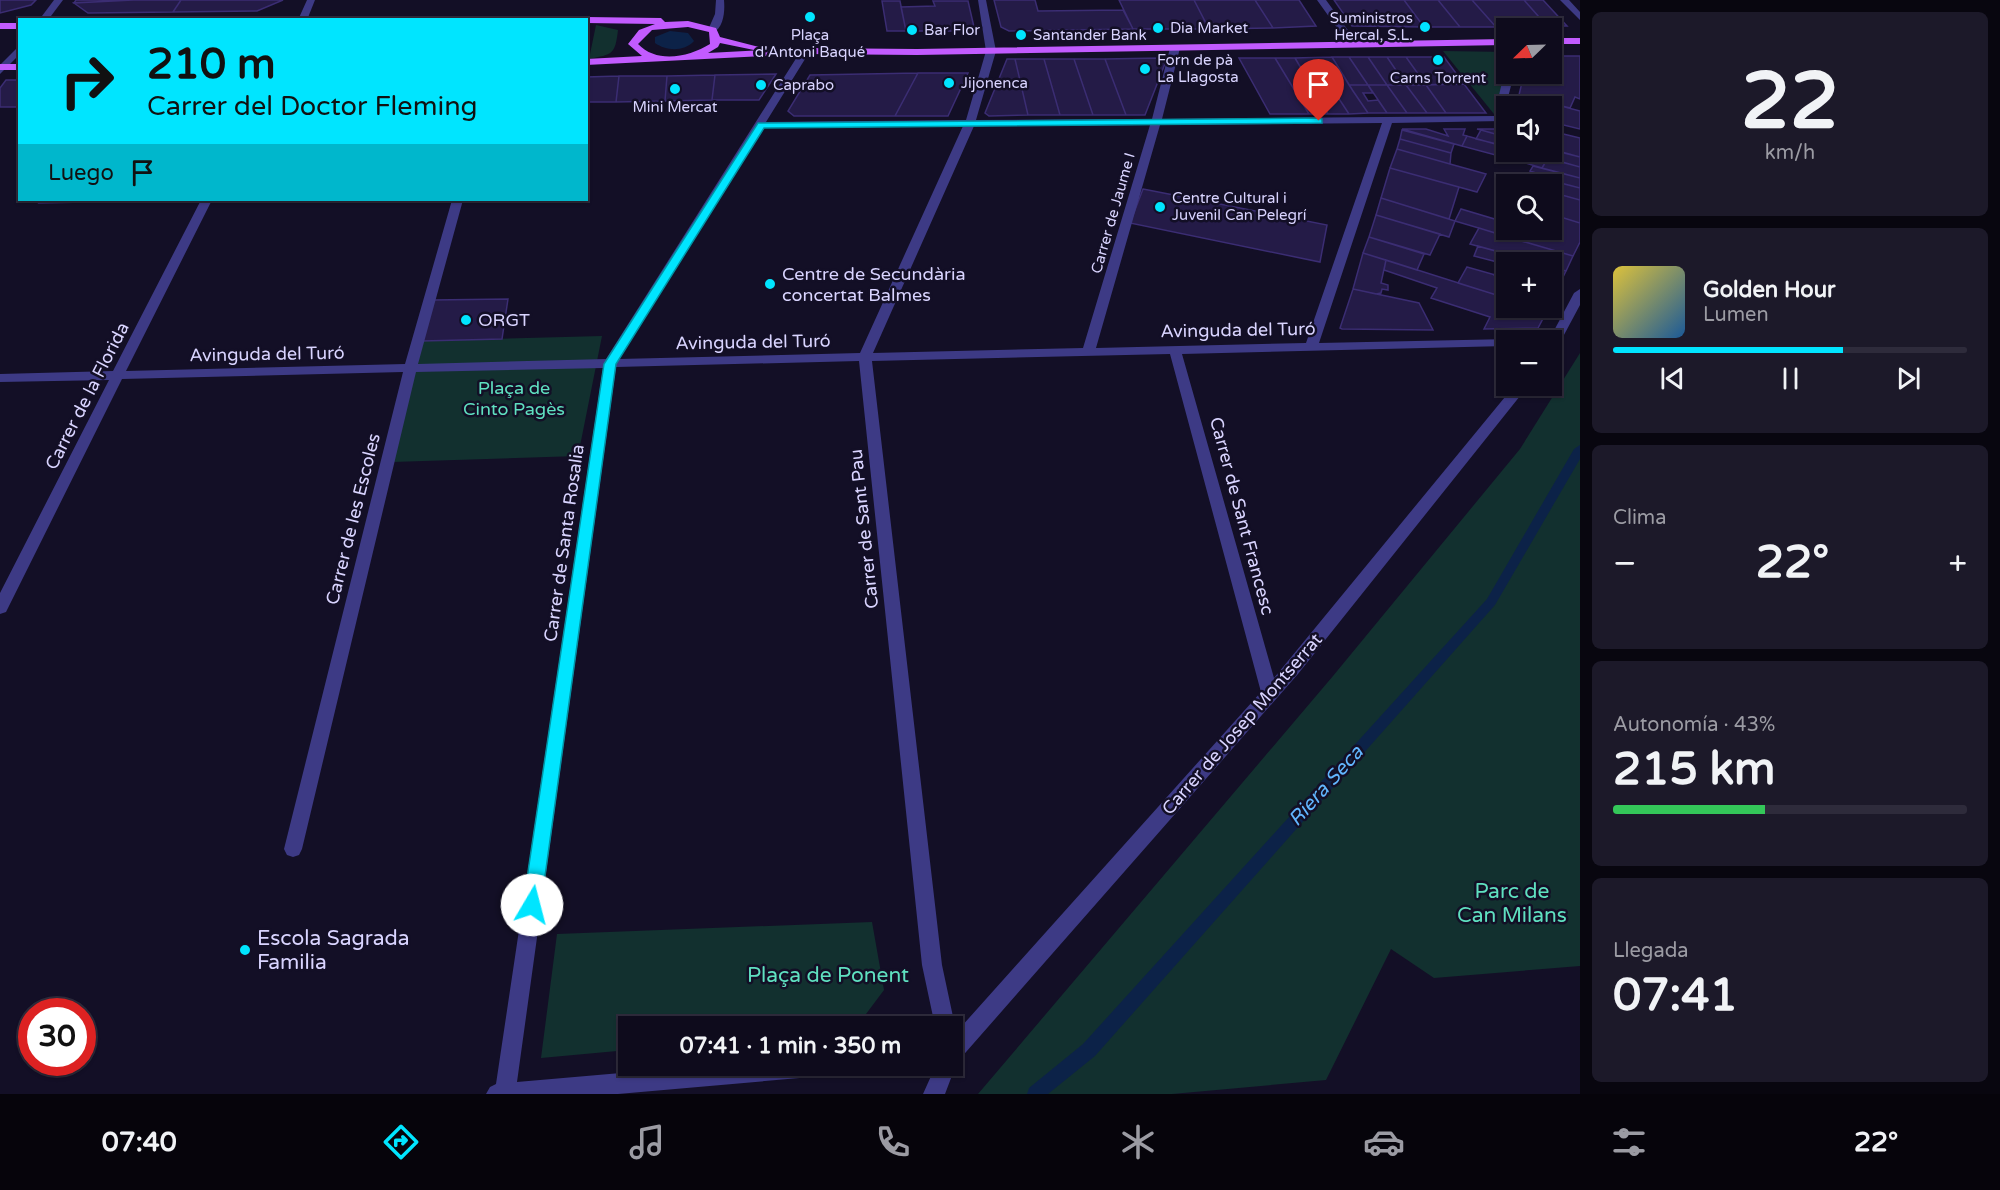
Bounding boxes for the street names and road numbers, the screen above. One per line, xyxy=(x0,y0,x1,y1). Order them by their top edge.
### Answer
street label: Carrer de Jaume I xyxy=(1087,150,1139,276)
street label: Avinguda del Turó xyxy=(1160,318,1316,342)
street label: Carrer de la Florida xyxy=(40,319,134,473)
street label: Avinguda del Turó xyxy=(675,330,831,354)
street label: Avinguda del Turó xyxy=(189,342,345,366)
street label: Carrer de Sant Francesc xyxy=(1205,415,1279,617)
street label: Carrer de les Escoles xyxy=(321,431,385,607)
street label: Carrer de Santa Rosalia xyxy=(539,443,589,643)
street label: Carrer de Sant Pau xyxy=(845,448,883,610)
street label: Carrer de Josep Montserrat xyxy=(1157,629,1327,819)

